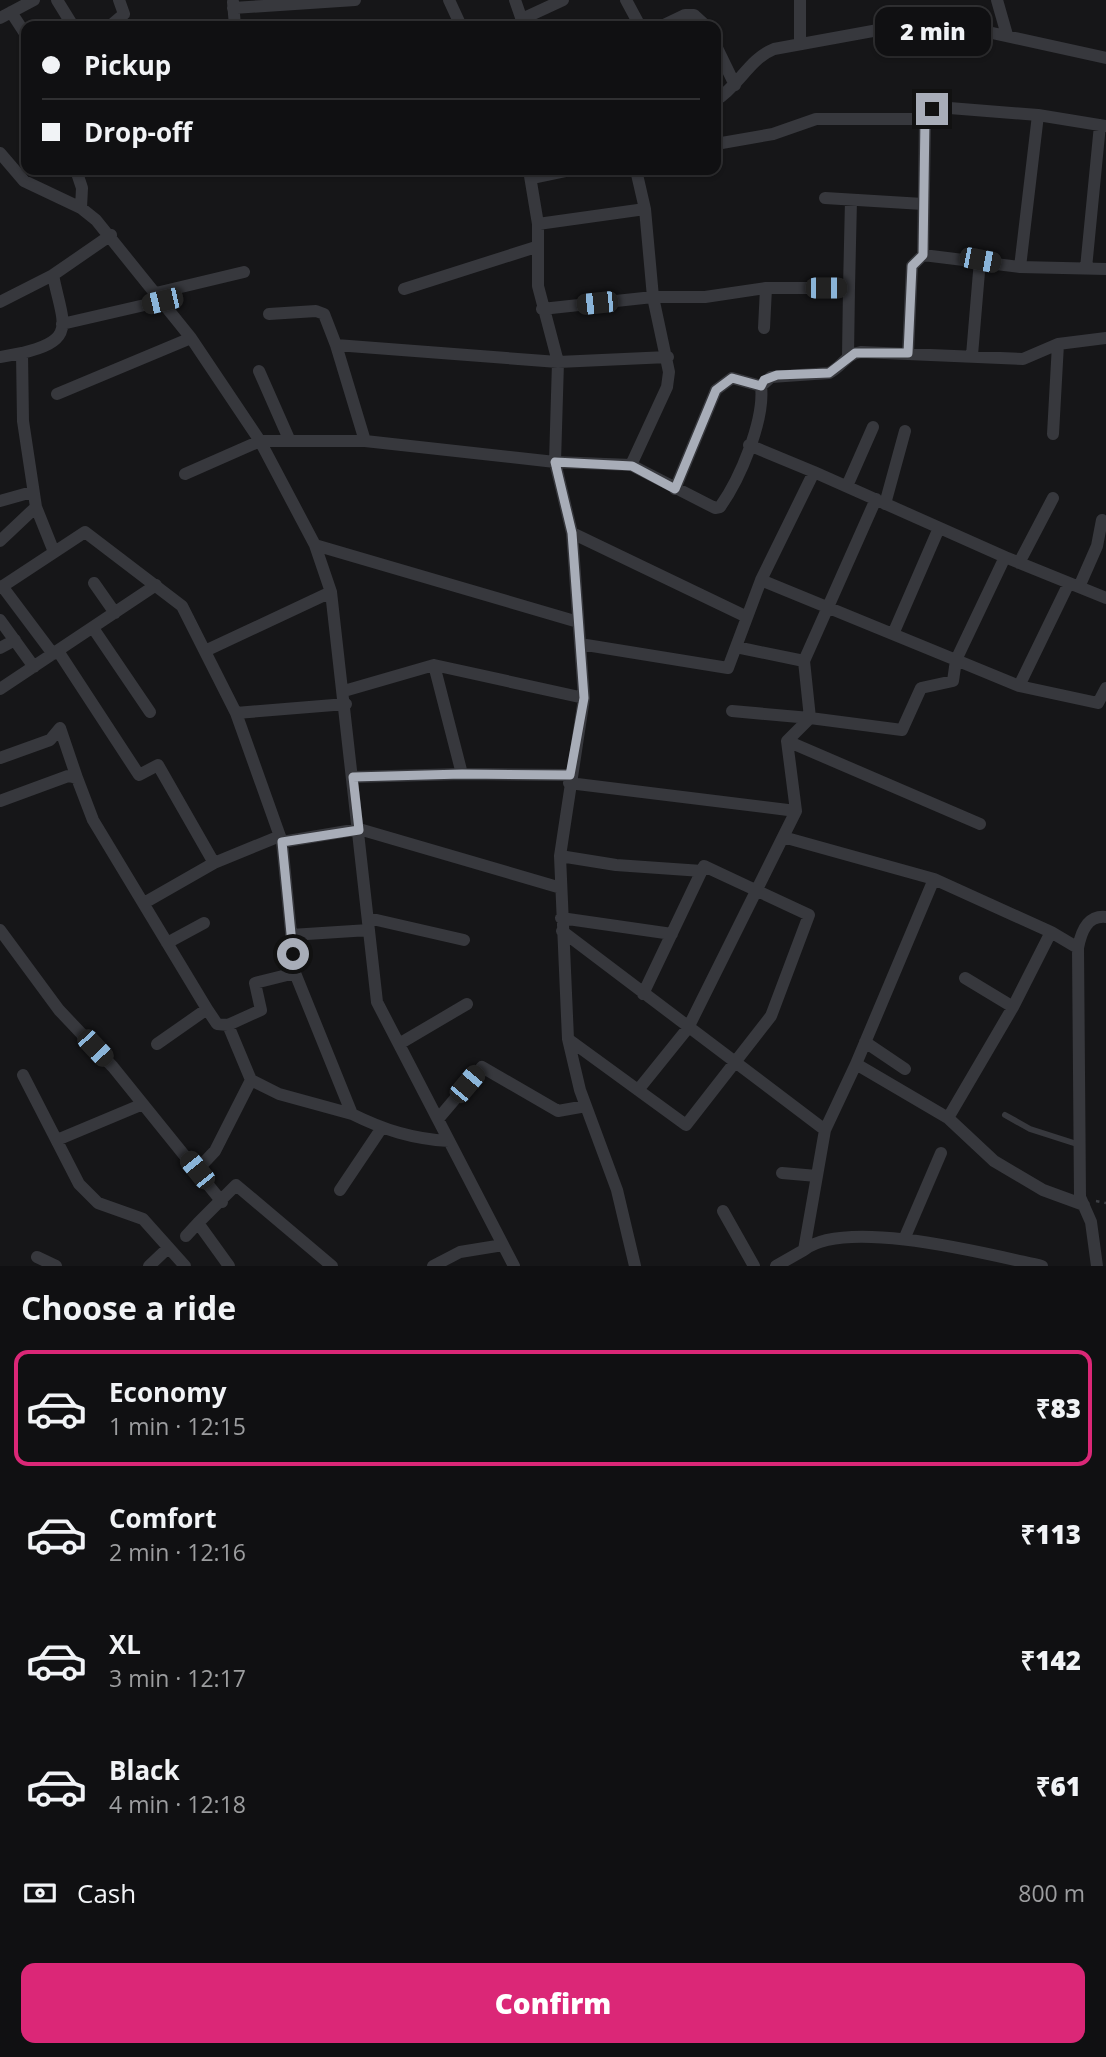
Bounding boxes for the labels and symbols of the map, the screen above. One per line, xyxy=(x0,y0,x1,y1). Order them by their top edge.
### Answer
callout: 2 min xyxy=(874,7,990,56)
route end xyxy=(916,93,948,125)
car xyxy=(958,246,1003,274)
car xyxy=(806,278,848,299)
car xyxy=(140,286,185,316)
car xyxy=(576,290,619,316)
route start xyxy=(277,938,309,970)
car xyxy=(73,1025,118,1071)
car xyxy=(446,1061,489,1107)
car xyxy=(176,1147,219,1193)

